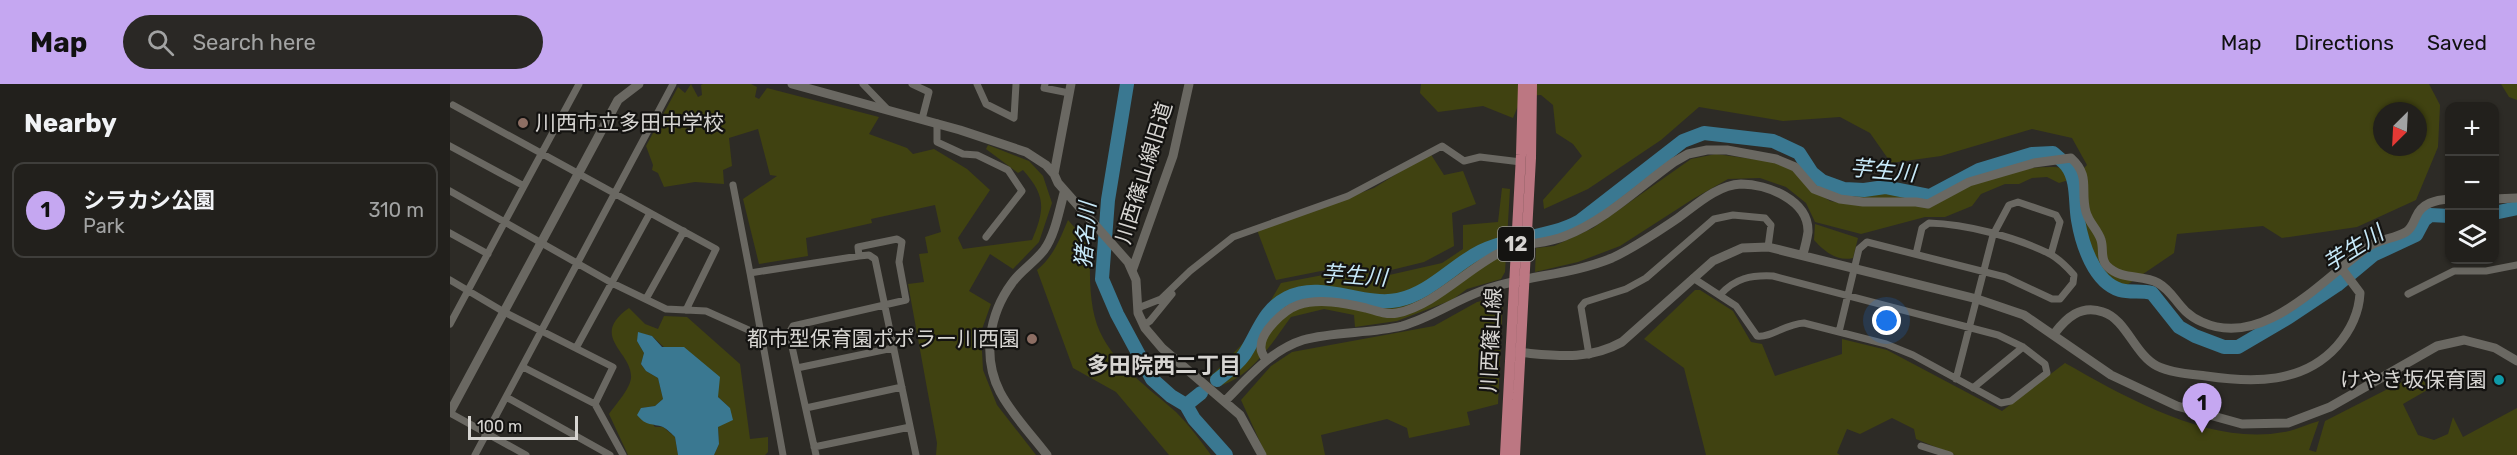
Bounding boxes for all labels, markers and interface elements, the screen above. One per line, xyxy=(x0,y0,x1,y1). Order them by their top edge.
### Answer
search box xyxy=(123,15,543,69)
text: Map xyxy=(30,26,87,59)
icon: search xyxy=(144,26,177,59)
text: Search here xyxy=(192,29,316,56)
text: Map xyxy=(2221,30,2262,55)
text: Directions xyxy=(2295,30,2394,55)
text: Saved xyxy=(2427,30,2487,55)
street label: 川西篠山線旧道 xyxy=(1110,99,1177,247)
north arrow xyxy=(2373,102,2427,156)
map controls xyxy=(2445,102,2499,264)
button: + xyxy=(2445,102,2499,156)
text: Nearby xyxy=(24,108,117,139)
place label: 川西市立多田中学校 xyxy=(535,110,724,135)
marker: 川西市立多田中学校 xyxy=(516,116,530,130)
water label: 芋生川 xyxy=(1849,154,1919,187)
button: − xyxy=(2445,156,2499,210)
text: シラカシ公園 xyxy=(83,187,215,214)
text: 1 xyxy=(41,198,50,222)
text: 310 m xyxy=(368,198,424,222)
water label: 猪名川 xyxy=(1070,199,1101,269)
button: layers xyxy=(2445,210,2499,264)
text: Park xyxy=(83,214,125,238)
water label: 芋生川 xyxy=(2318,218,2390,277)
road number: 12 xyxy=(1498,227,1534,261)
water label: 芋生川 xyxy=(1320,260,1390,291)
street label: 川西篠山線 xyxy=(1475,287,1506,393)
your location xyxy=(1872,306,1901,335)
place label: 都市型保育園ポポラー川西園 xyxy=(747,326,1020,351)
marker: 都市型保育園ポポラー川西園 xyxy=(1025,332,1039,346)
district label: 多田院西二丁目 xyxy=(1087,352,1241,379)
place label: けやき坂保育園 xyxy=(2340,367,2487,392)
marker: けやき坂保育園 xyxy=(2492,373,2506,387)
pin: 1 xyxy=(2182,384,2222,433)
scale bar xyxy=(468,413,578,440)
text: 100 m xyxy=(477,417,522,436)

